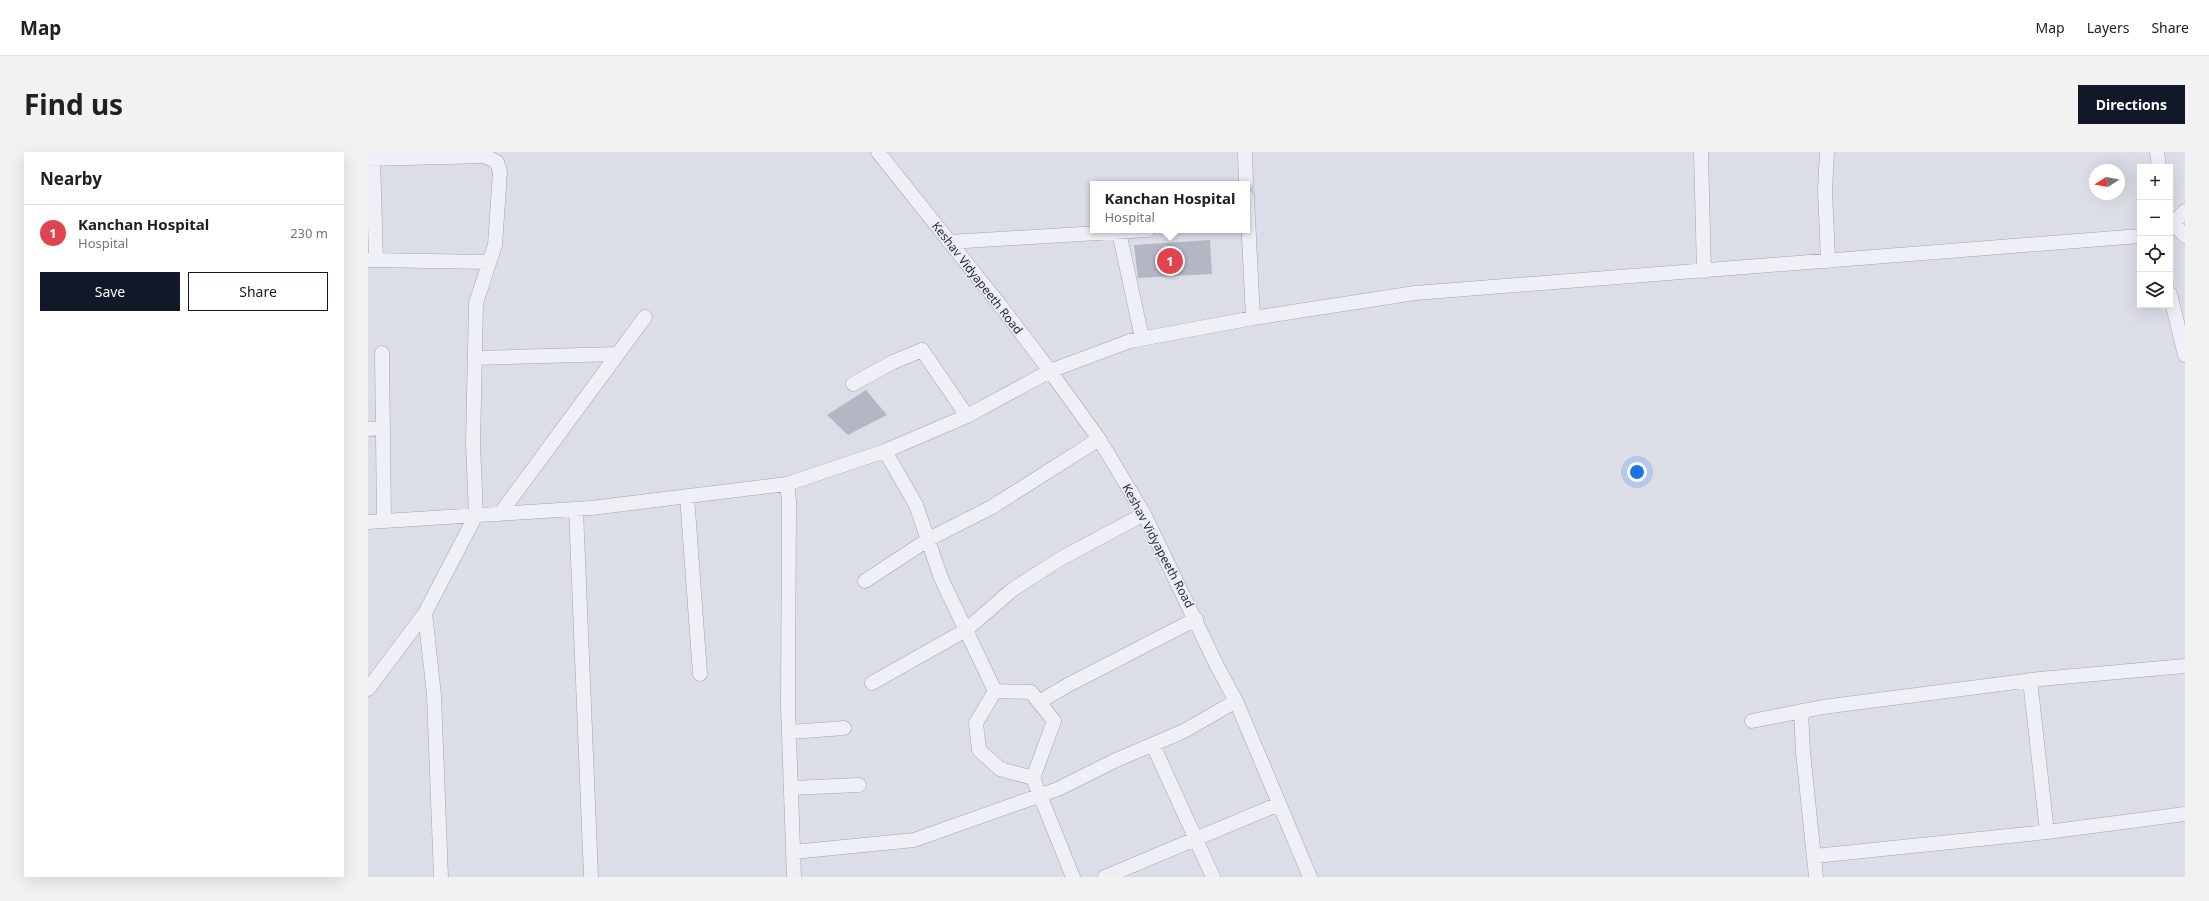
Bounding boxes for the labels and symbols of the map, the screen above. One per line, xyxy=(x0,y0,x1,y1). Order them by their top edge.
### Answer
north arrow xyxy=(2089,164,2125,200)
street label: Keshav Vidyapeeth Road xyxy=(928,218,1027,337)
pin: 1 xyxy=(1157,246,1183,276)
your location xyxy=(1627,462,1647,482)
street label: Keshav Vidyapeeth Road xyxy=(1118,481,1198,611)

